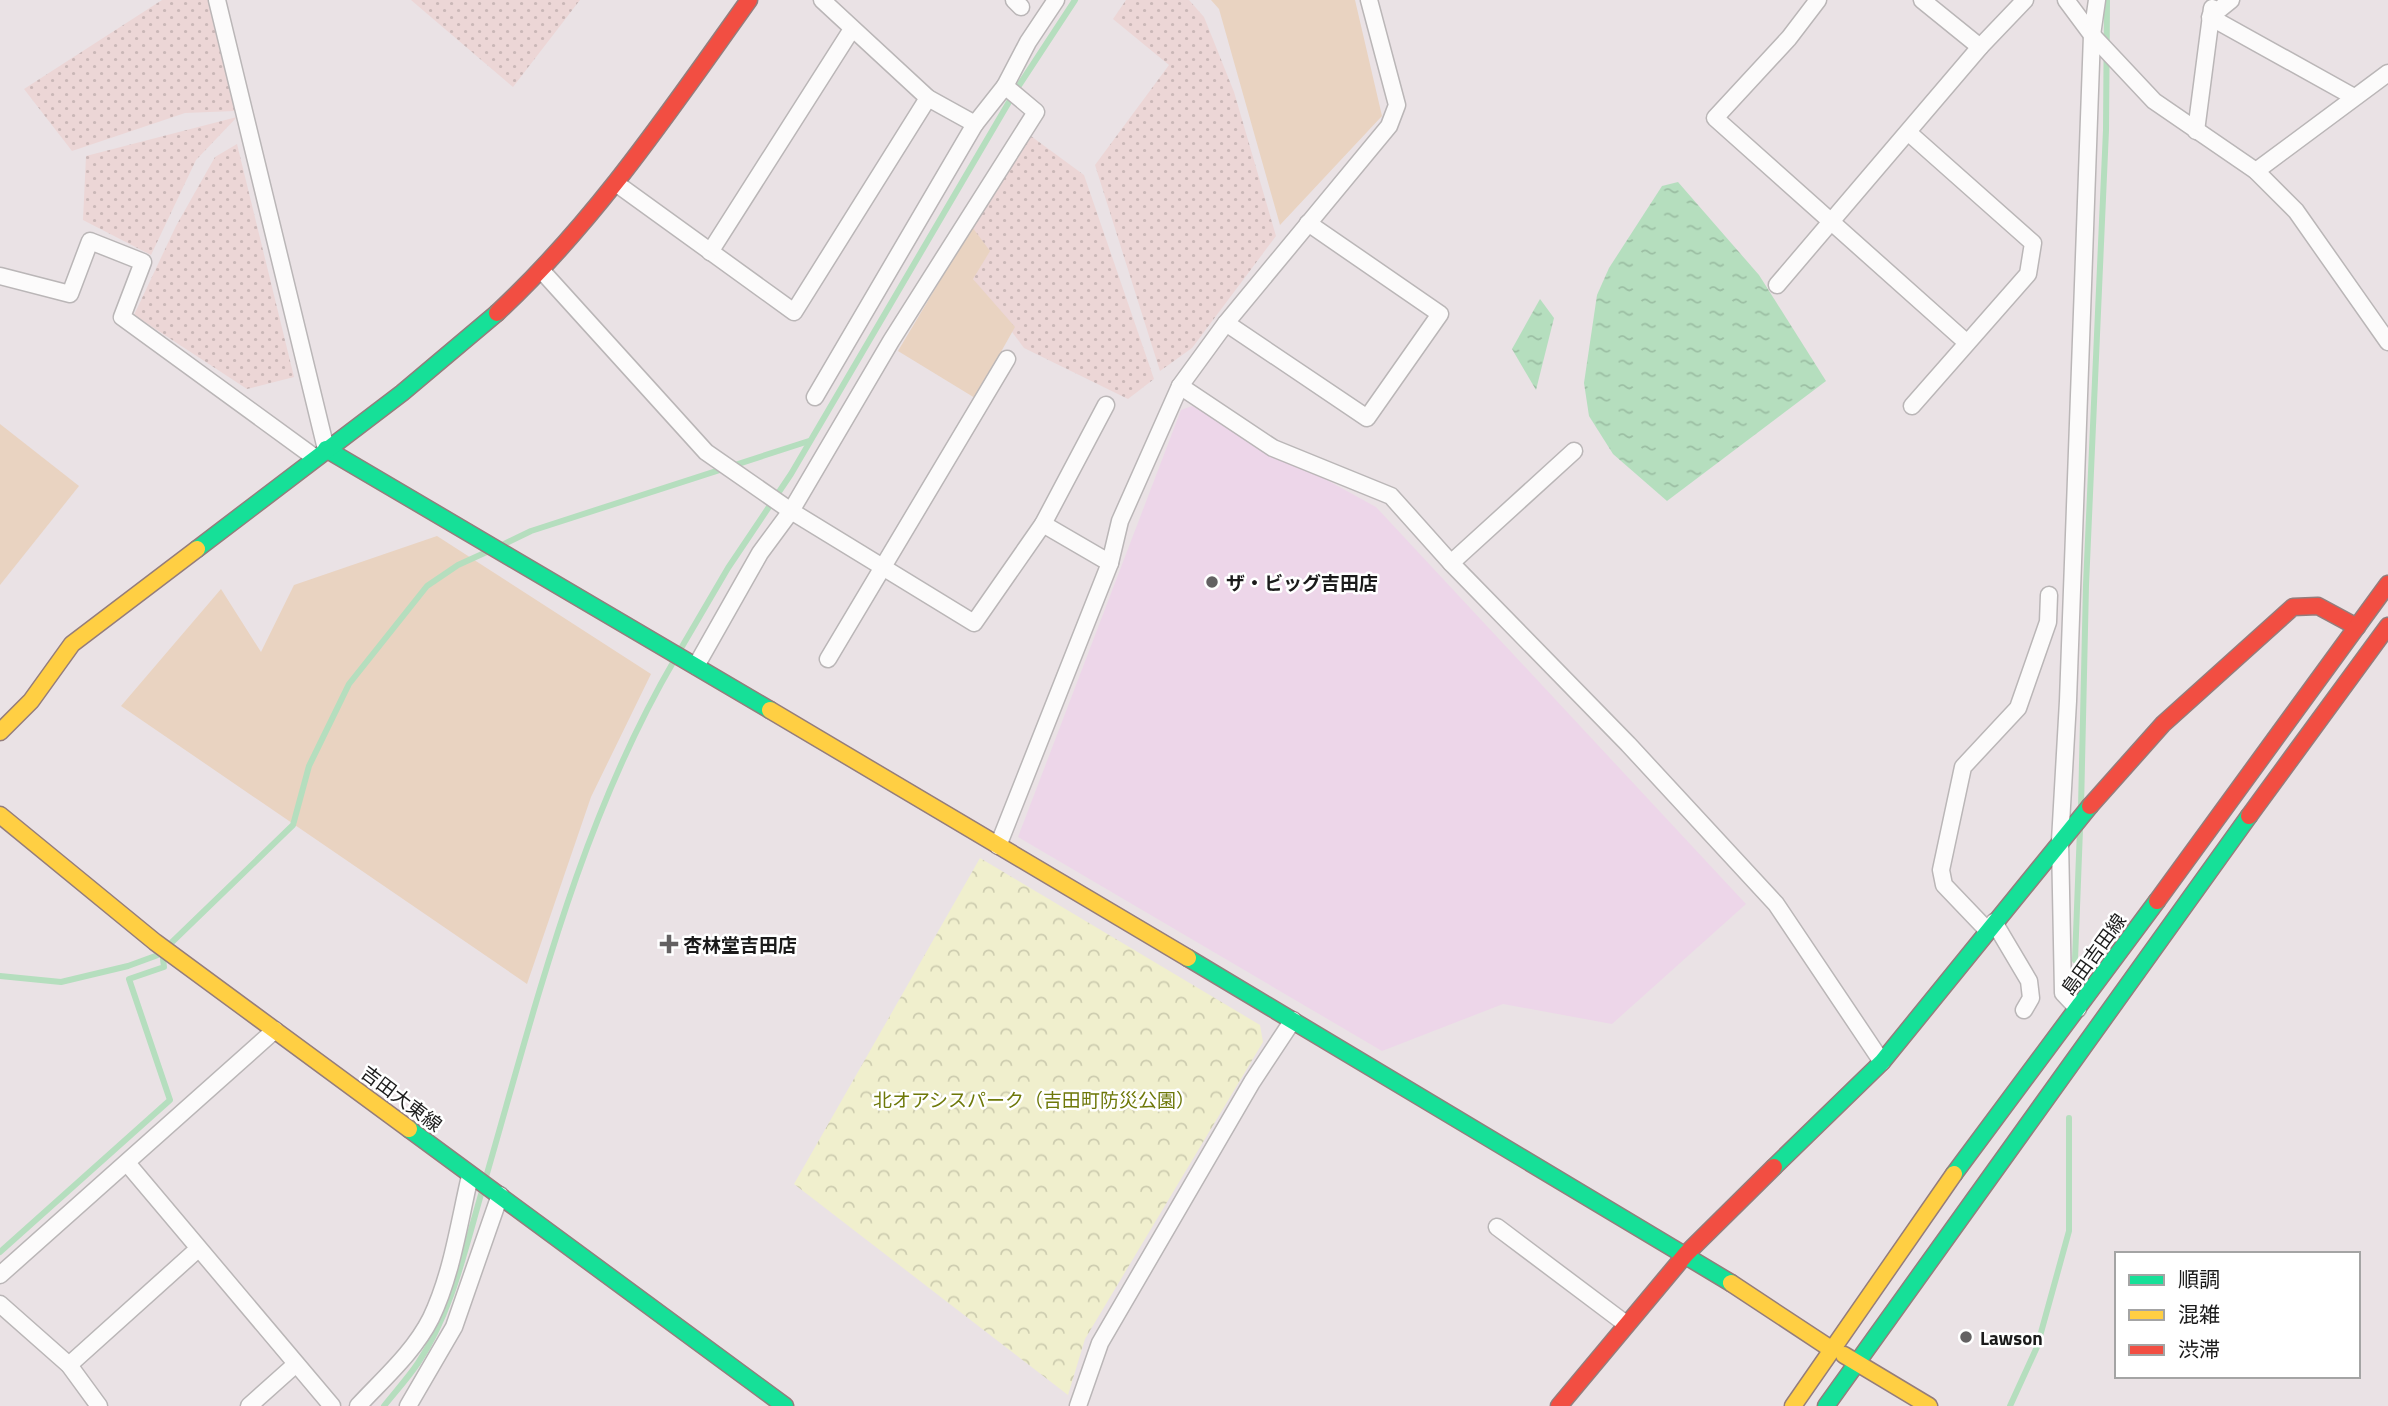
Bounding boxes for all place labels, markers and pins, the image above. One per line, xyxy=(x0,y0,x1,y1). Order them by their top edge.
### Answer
place label: ザ・ビッグ吉田店 xyxy=(1226,568,1378,597)
marker: ザ・ビッグ吉田店 xyxy=(1204,574,1220,590)
place label: 杏林堂吉田店 xyxy=(683,930,797,959)
marker: 杏林堂吉田店 xyxy=(661,936,677,952)
place label: Lawson xyxy=(1980,1323,2043,1352)
marker: Lawson xyxy=(1958,1329,1974,1345)

